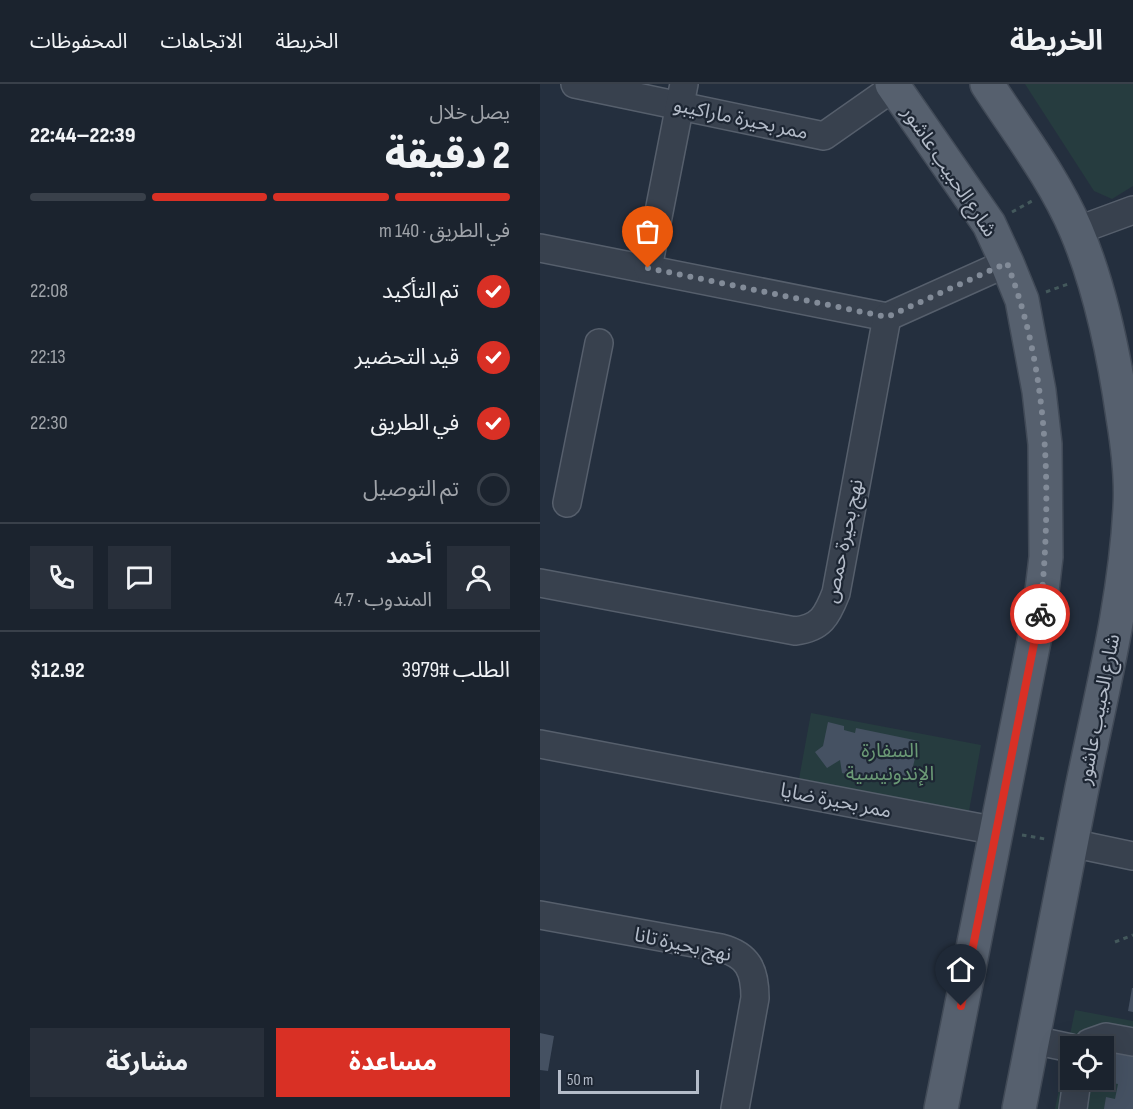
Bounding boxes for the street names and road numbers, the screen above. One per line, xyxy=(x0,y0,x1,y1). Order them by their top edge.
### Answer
street label: ممر بحيرة ماراكيبو xyxy=(671,93,810,145)
street label: شارع الحبيب عاشور xyxy=(894,101,1002,243)
street label: نهج بحيرة حمص xyxy=(819,477,871,606)
street label: شارع الحبيب عاشور xyxy=(1072,632,1127,788)
street label: ممر بحيرة ضايا xyxy=(778,778,893,824)
street label: نهج بحيرة تانا xyxy=(632,923,734,969)

